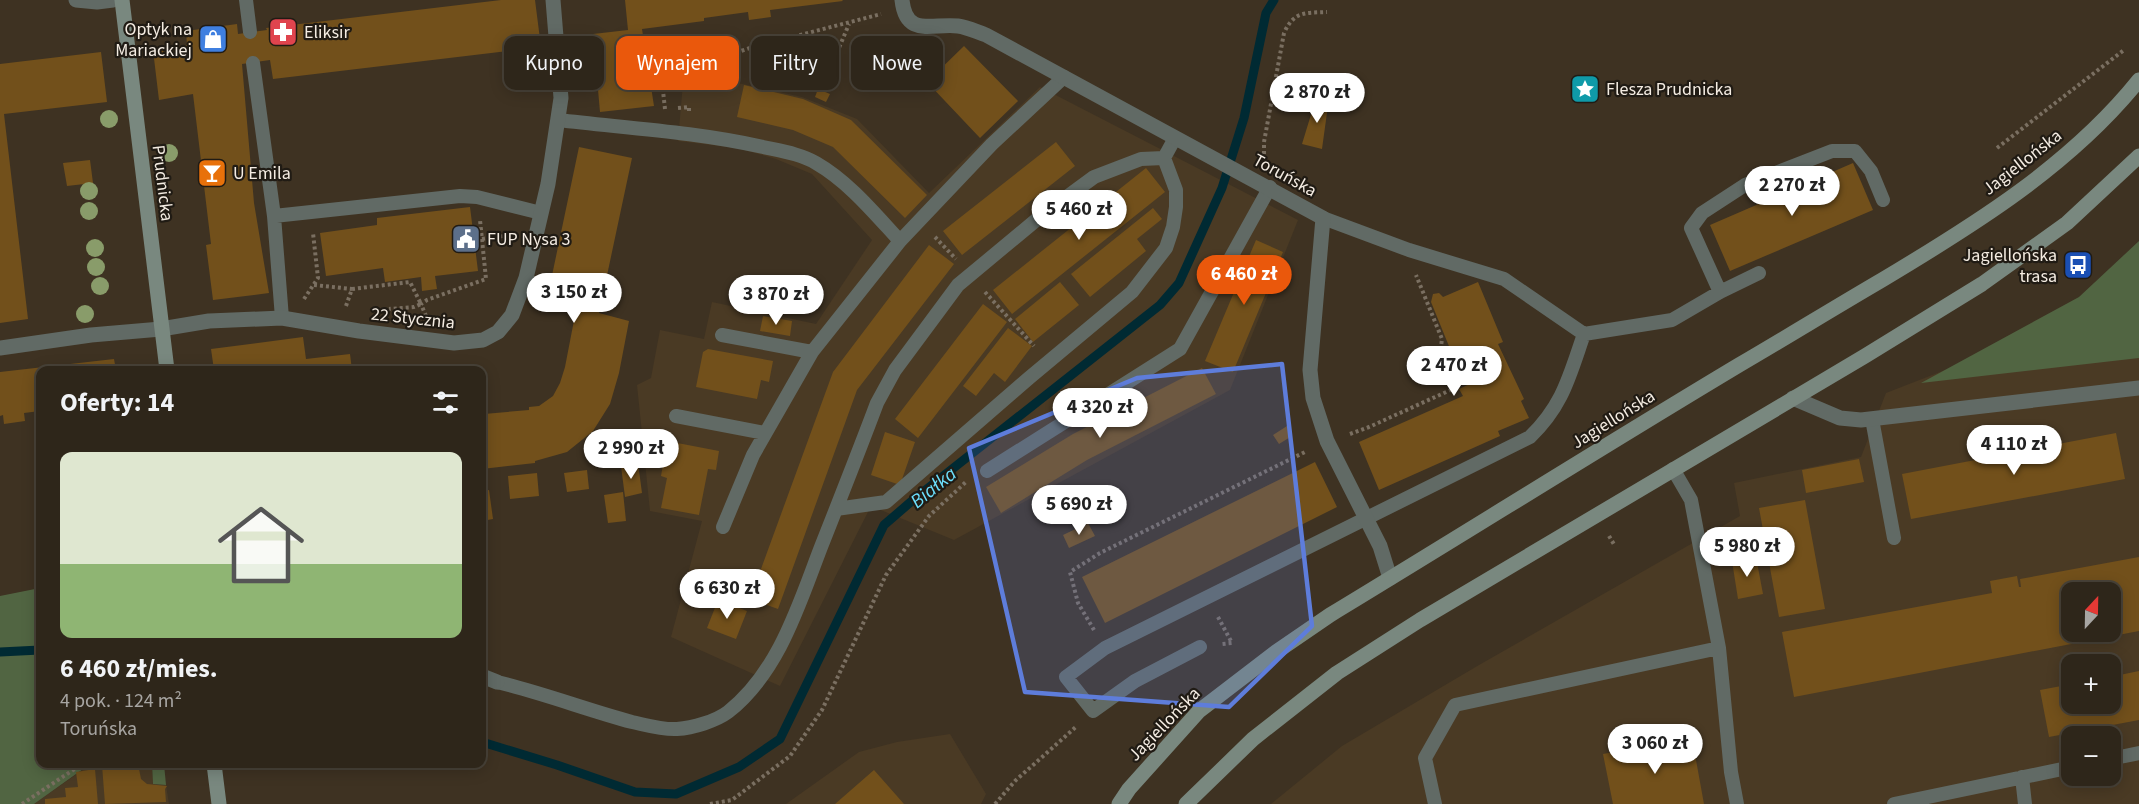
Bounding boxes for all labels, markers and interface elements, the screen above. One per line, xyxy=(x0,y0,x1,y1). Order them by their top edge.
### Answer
pharmacy icon: Eliksir xyxy=(267,16,299,48)
place label: Optyk na Mariackiej xyxy=(115,17,192,63)
place label: Eliksir xyxy=(304,20,350,45)
shop icon: Optyk na Mariackiej xyxy=(197,23,229,55)
chip: Kupno xyxy=(504,36,604,90)
chip: Wynajem xyxy=(616,36,739,90)
chip: Filtry xyxy=(751,36,839,90)
chip: Nowe xyxy=(851,36,943,90)
pin: 2 870 zł xyxy=(1255,73,1379,124)
place icon: Flesza Prudnicka xyxy=(1569,73,1601,105)
place label: Flesza Prudnicka xyxy=(1606,77,1732,102)
text: 2 870 zł xyxy=(1284,78,1350,106)
street label: Jagiellońska xyxy=(1977,124,2067,201)
street label: Prudnicka xyxy=(145,144,180,223)
street label: Toruńska xyxy=(1248,148,1321,203)
bar icon: U Emila xyxy=(196,157,228,189)
place label: U Emila xyxy=(233,161,291,186)
pin: 2 270 zł xyxy=(1730,166,1854,217)
text: 2 270 zł xyxy=(1759,171,1825,199)
pin: 5 460 zł xyxy=(1017,190,1141,241)
text: 5 460 zł xyxy=(1046,195,1112,223)
public building icon: FUP Nysa 3 xyxy=(450,223,482,255)
place label: FUP Nysa 3 xyxy=(487,227,571,252)
place label: Jagiellońska trasa xyxy=(1963,243,2057,289)
bus stop icon: Jagiellońska trasa xyxy=(2062,249,2094,281)
pin: 6 460 zł xyxy=(1182,255,1306,306)
text: 6 460 zł xyxy=(1211,260,1277,288)
pin: 3 150 zł xyxy=(512,273,636,324)
pin: 3 870 zł xyxy=(714,275,838,326)
text: 3 150 zł xyxy=(541,278,607,306)
text: 3 870 zł xyxy=(743,280,809,308)
street label: 22 Stycznia xyxy=(370,302,456,335)
pin: 2 470 zł xyxy=(1392,346,1516,397)
text: 2 470 zł xyxy=(1421,351,1487,379)
text: Oferty: 14 xyxy=(60,384,174,421)
street label: Jagiellońska xyxy=(1567,384,1660,455)
icon: filters xyxy=(429,386,462,419)
pin: 4 320 zł xyxy=(1038,388,1162,439)
text: 4 320 zł xyxy=(1067,393,1133,421)
pin: 4 110 zł xyxy=(1952,425,2076,476)
pin: 2 990 zł xyxy=(569,429,693,480)
text: 4 110 zł xyxy=(1981,430,2047,458)
text: 2 990 zł xyxy=(598,434,664,462)
water label: Białka xyxy=(904,460,963,515)
pin: 5 690 zł xyxy=(1017,485,1141,536)
text: 5 690 zł xyxy=(1046,490,1112,518)
icon: home xyxy=(207,491,315,599)
pin: 5 980 zł xyxy=(1685,527,1809,578)
text: 5 980 zł xyxy=(1714,532,1780,560)
pin: 6 630 zł xyxy=(665,569,789,620)
text: 6 630 zł xyxy=(694,574,760,602)
north arrow xyxy=(2061,582,2121,642)
map controls xyxy=(2061,582,2121,786)
text: 6 460 zł/mies. xyxy=(60,650,218,687)
button: + xyxy=(2061,654,2121,714)
street label: Jagiellońska xyxy=(1123,682,1206,767)
text: 4 pok. · 124 m² xyxy=(60,687,182,715)
text: Toruńska xyxy=(60,715,137,743)
pin: 3 060 zł xyxy=(1593,724,1717,775)
button: − xyxy=(2061,726,2121,786)
text: 3 060 zł xyxy=(1622,729,1688,757)

